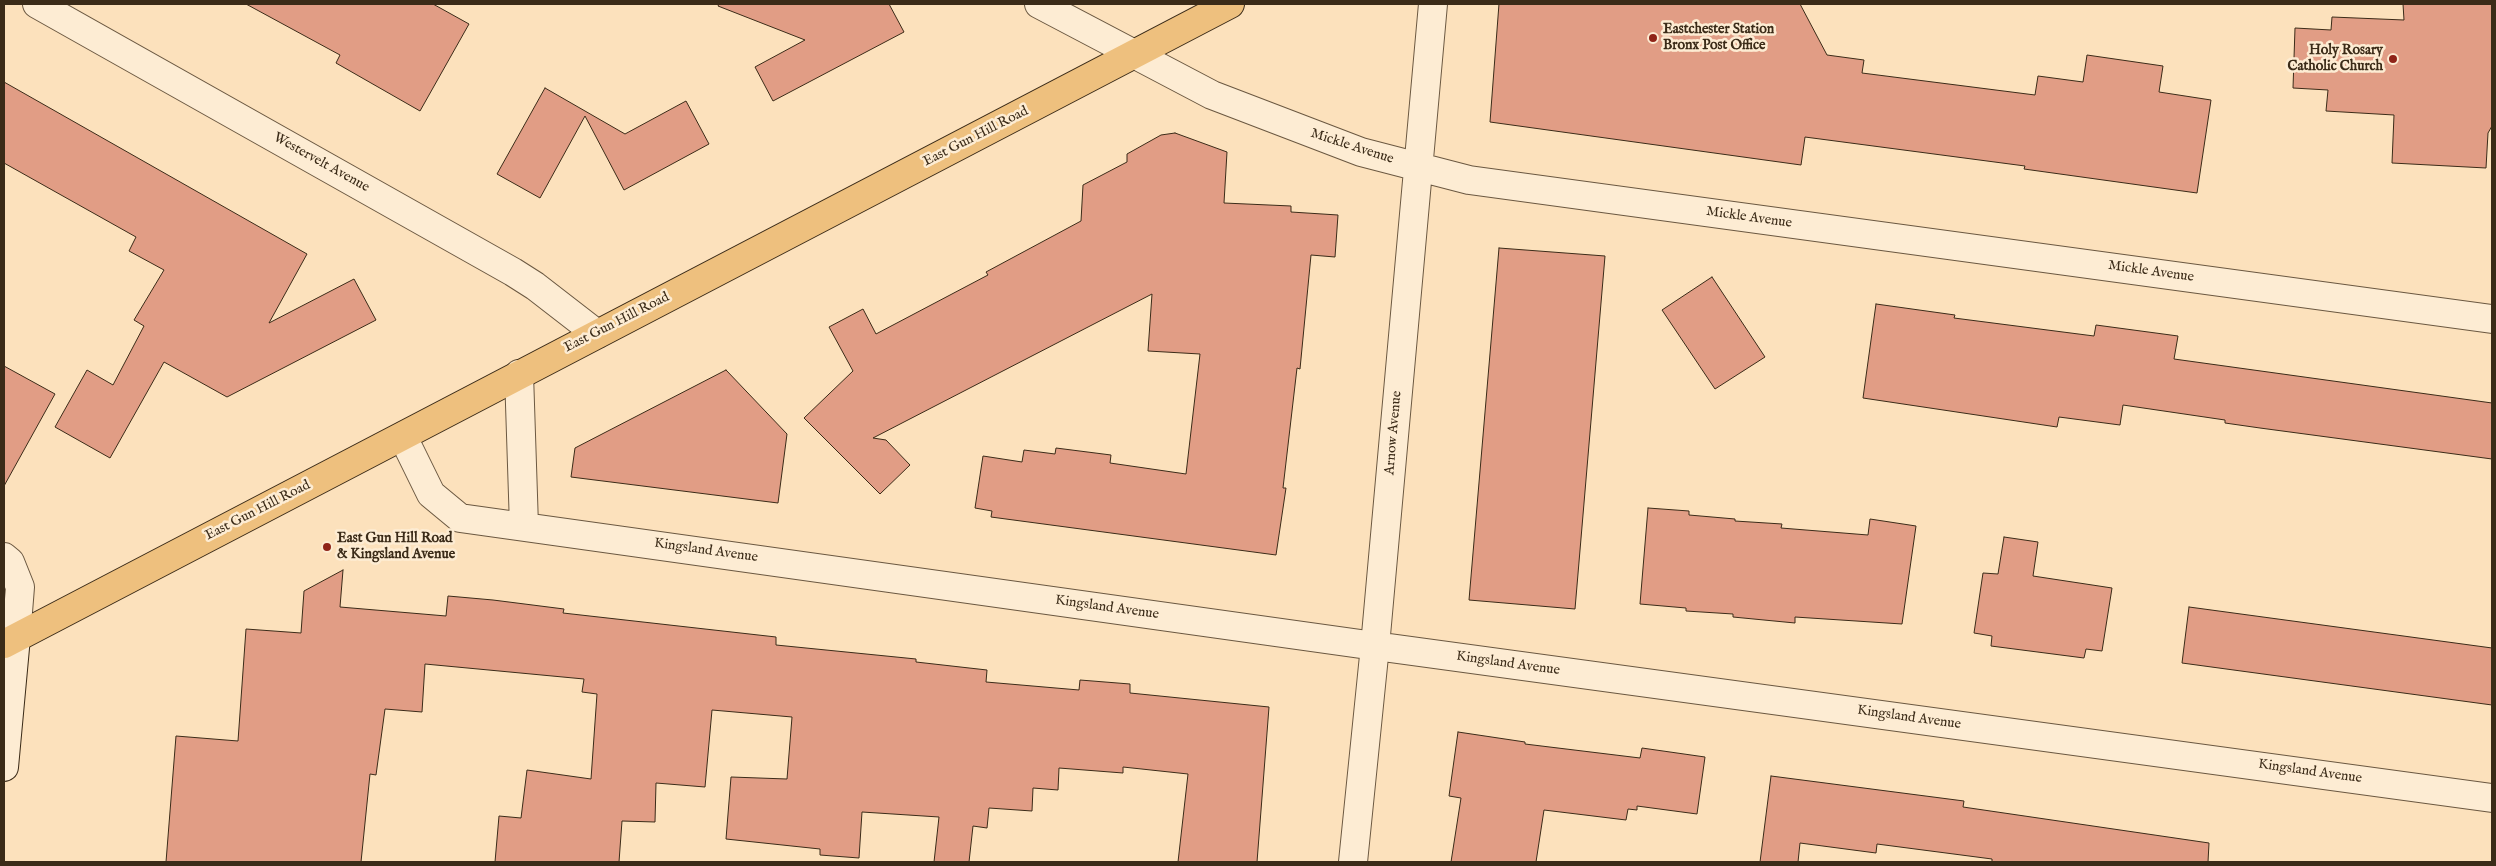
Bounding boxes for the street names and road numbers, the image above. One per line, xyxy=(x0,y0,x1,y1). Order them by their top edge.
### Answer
street label: East Gun Hill Road xyxy=(921,103,1031,171)
street label: Mickle Avenue xyxy=(1308,126,1396,168)
street label: Westervelt Avenue xyxy=(270,130,372,196)
street label: Mickle Avenue xyxy=(1705,204,1793,232)
street label: Mickle Avenue xyxy=(2107,258,2195,286)
street label: East Gun Hill Road xyxy=(562,289,672,357)
street label: Arnow Avenue xyxy=(1382,390,1406,476)
street label: East Gun Hill Road xyxy=(203,477,313,545)
street label: Kingsland Avenue xyxy=(653,535,759,567)
street label: Kingsland Avenue xyxy=(1054,592,1160,624)
street label: Kingsland Avenue xyxy=(1455,648,1561,680)
street label: Kingsland Avenue xyxy=(1856,702,1962,734)
street label: Kingsland Avenue xyxy=(2257,756,2363,788)

